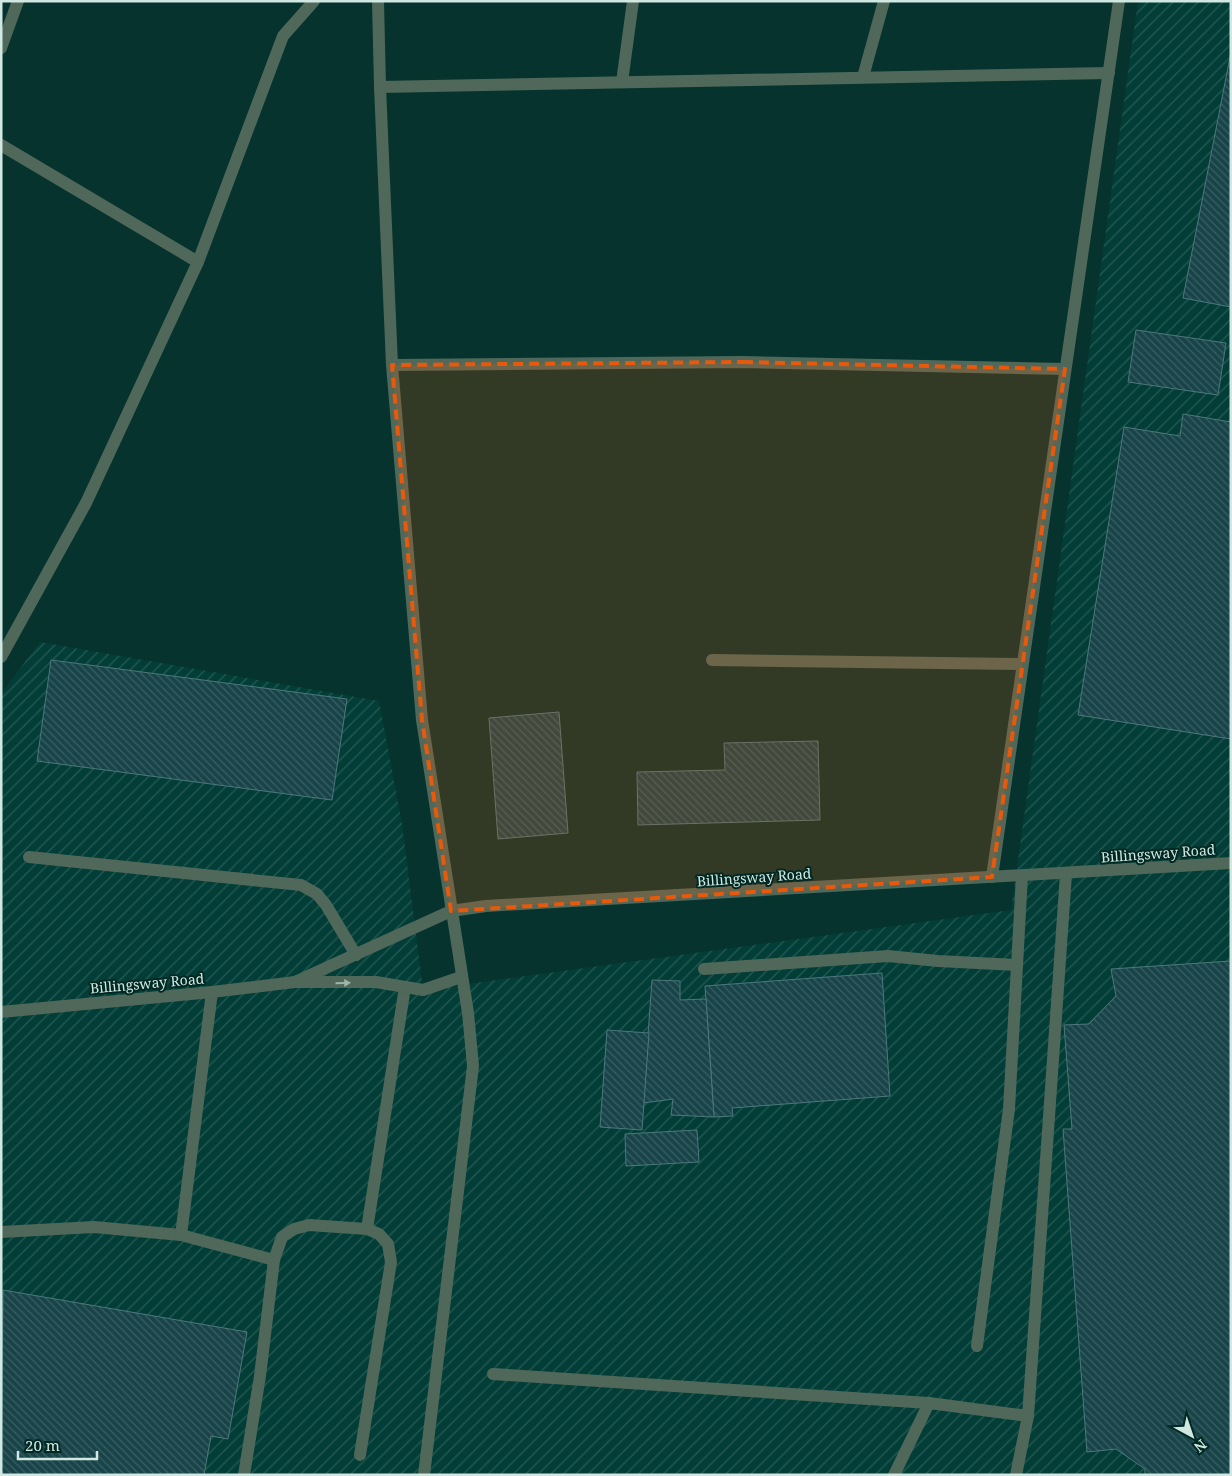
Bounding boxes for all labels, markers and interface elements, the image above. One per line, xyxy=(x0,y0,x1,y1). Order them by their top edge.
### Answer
street label: Billingsway Road xyxy=(1100,839,1216,866)
street label: Billingsway Road xyxy=(696,863,812,890)
street label: Billingsway Road xyxy=(89,969,205,997)
one-way arrow xyxy=(336,979,352,987)
north arrow xyxy=(1167,1411,1217,1461)
scale bar xyxy=(18,1428,96,1460)
text: 20 m xyxy=(25,1435,60,1455)
text: N xyxy=(1190,1436,1211,1457)

